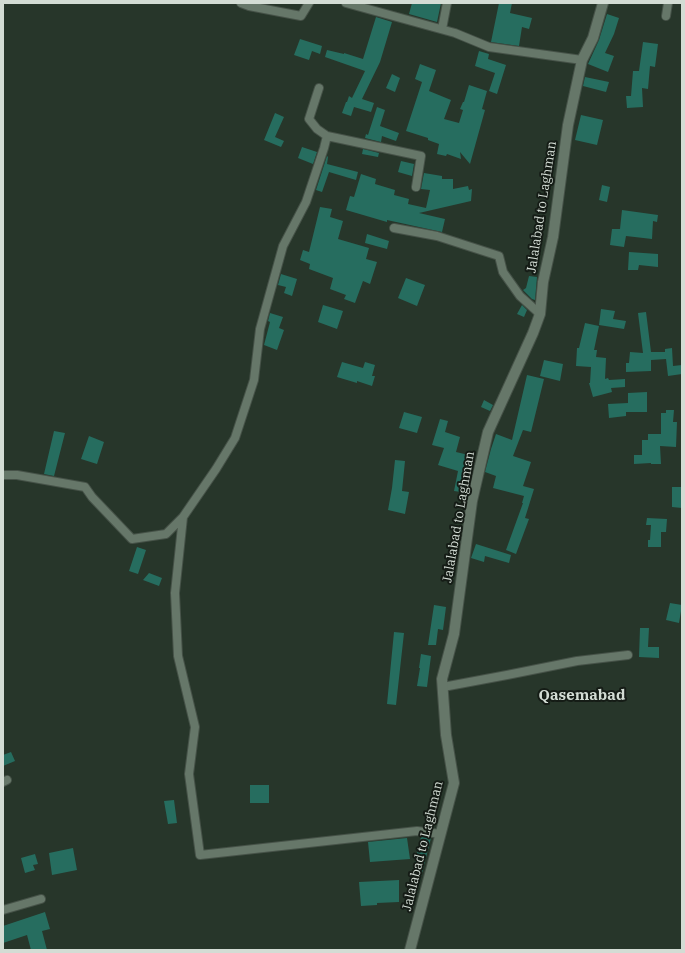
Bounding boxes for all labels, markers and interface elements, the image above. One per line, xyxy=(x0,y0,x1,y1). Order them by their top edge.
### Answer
street label: Jalalabad to Laghman xyxy=(524,140,560,274)
street label: Jalalabad to Laghman xyxy=(440,450,478,584)
district label: Qasemabad xyxy=(539,687,625,705)
street label: Jalalabad to Laghman xyxy=(399,779,447,913)

